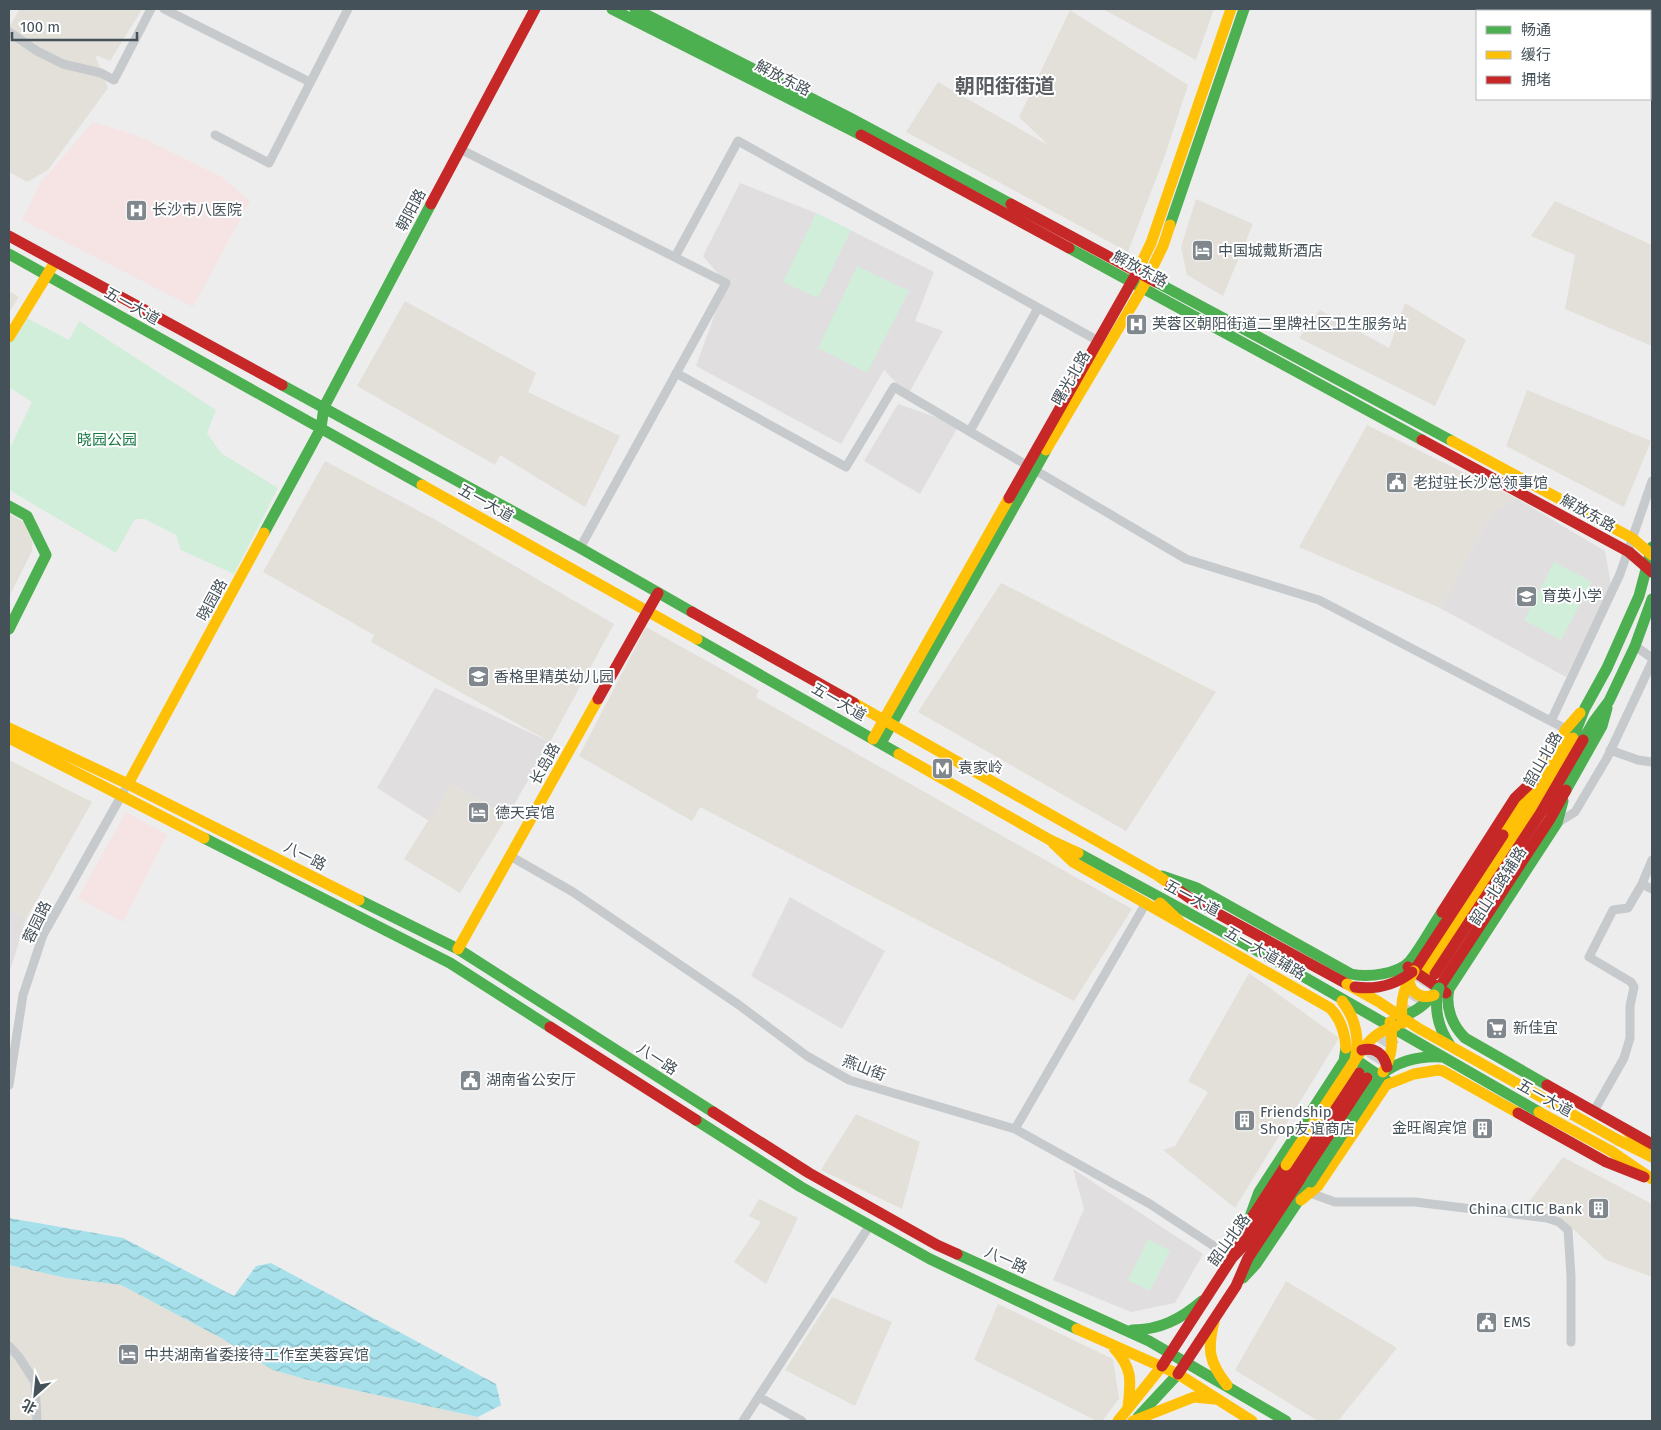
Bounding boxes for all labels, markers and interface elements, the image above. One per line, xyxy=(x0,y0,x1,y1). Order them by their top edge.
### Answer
scale bar xyxy=(12,10,138,42)
legend xyxy=(1476,10,1651,100)
text: 100 m xyxy=(20,18,60,36)
text: 畅通 xyxy=(1521,21,1551,39)
text: 缓行 xyxy=(1521,46,1551,64)
street label: 解放东路 xyxy=(752,56,814,100)
text: 拥堵 xyxy=(1521,71,1551,89)
district label: 朝阳街街道 xyxy=(955,74,1055,98)
street label: 朝阳路 xyxy=(392,186,430,234)
hospital icon: 长沙市八医院 xyxy=(124,198,148,222)
place label: 长沙市八医院 xyxy=(152,201,242,219)
hotel icon: 中国城戴斯酒店 xyxy=(1190,239,1214,263)
place label: 中国城戴斯酒店 xyxy=(1218,242,1323,260)
street label: 解放东路 xyxy=(1109,247,1171,291)
street label: 五一大道 xyxy=(101,284,163,328)
hospital icon: 芙蓉区朝阳街道二里牌社区卫生服务站 xyxy=(1124,312,1148,336)
place label: 芙蓉区朝阳街道二里牌社区卫生服务站 xyxy=(1152,315,1407,333)
street label: 曙光北路 xyxy=(1048,348,1094,408)
park label: 晓园公园 xyxy=(77,431,137,449)
public building icon: 老挝驻长沙总领事馆 xyxy=(1385,471,1409,495)
place label: 老挝驻长沙总领事馆 xyxy=(1413,474,1548,492)
street label: 五一大道 xyxy=(455,481,517,525)
street label: 解放东路 xyxy=(1557,491,1619,535)
street label: 晓园路 xyxy=(193,576,231,624)
school or university icon: 育英小学 xyxy=(1514,584,1538,608)
place label: 育英小学 xyxy=(1542,587,1602,605)
school or university icon: 香格里精英幼儿园 xyxy=(466,665,490,689)
place label: 香格里精英幼儿园 xyxy=(494,668,614,686)
street label: 五一大道 xyxy=(809,679,869,725)
street label: 韶山北路 xyxy=(1520,729,1566,789)
street label: 长岛路 xyxy=(526,740,564,788)
metro station icon: 袁家岭 xyxy=(930,756,954,780)
place label: 袁家岭 xyxy=(958,759,1003,777)
hotel icon: 德天宾馆 xyxy=(467,801,491,825)
place label: 德天宾馆 xyxy=(495,804,555,822)
street label: 八一路 xyxy=(281,838,329,874)
street label: 韶山北路辅路 xyxy=(1466,843,1530,929)
street label: 五一大道 xyxy=(1161,876,1223,920)
street label: 蓉园路 xyxy=(19,898,55,946)
street label: 五一大道辅路 xyxy=(1222,923,1308,983)
supermarket icon: 新佳宜 xyxy=(1485,1016,1509,1040)
place label: 新佳宜 xyxy=(1513,1019,1558,1037)
street label: 八一路 xyxy=(633,1039,681,1079)
street label: 燕山街 xyxy=(840,1052,888,1084)
public building icon: 湖南省公安厅 xyxy=(458,1068,482,1092)
place label: 湖南省公安厅 xyxy=(486,1071,576,1089)
street label: 五一大道 xyxy=(1514,1076,1576,1120)
place label: Friendship Shop友谊商店 xyxy=(1260,1103,1355,1138)
building icon: Friendship Shop友谊商店 xyxy=(1232,1109,1256,1133)
building icon: 金旺阁宾馆 xyxy=(1471,1116,1495,1140)
place label: 金旺阁宾馆 xyxy=(1392,1119,1467,1137)
building icon: China CITIC Bank xyxy=(1586,1197,1610,1221)
place label: China CITIC Bank xyxy=(1469,1200,1582,1218)
street label: 韶山北路 xyxy=(1204,1210,1254,1270)
street label: 八一路 xyxy=(982,1243,1030,1277)
public building icon: EMS xyxy=(1475,1310,1499,1334)
place label: EMS xyxy=(1503,1313,1531,1331)
hotel icon: 中共湖南省委接待工作室芙蓉宾馆 xyxy=(116,1343,140,1367)
place label: 中共湖南省委接待工作室芙蓉宾馆 xyxy=(144,1346,369,1364)
north arrow xyxy=(10,1370,60,1420)
text: 北 xyxy=(19,1395,39,1417)

